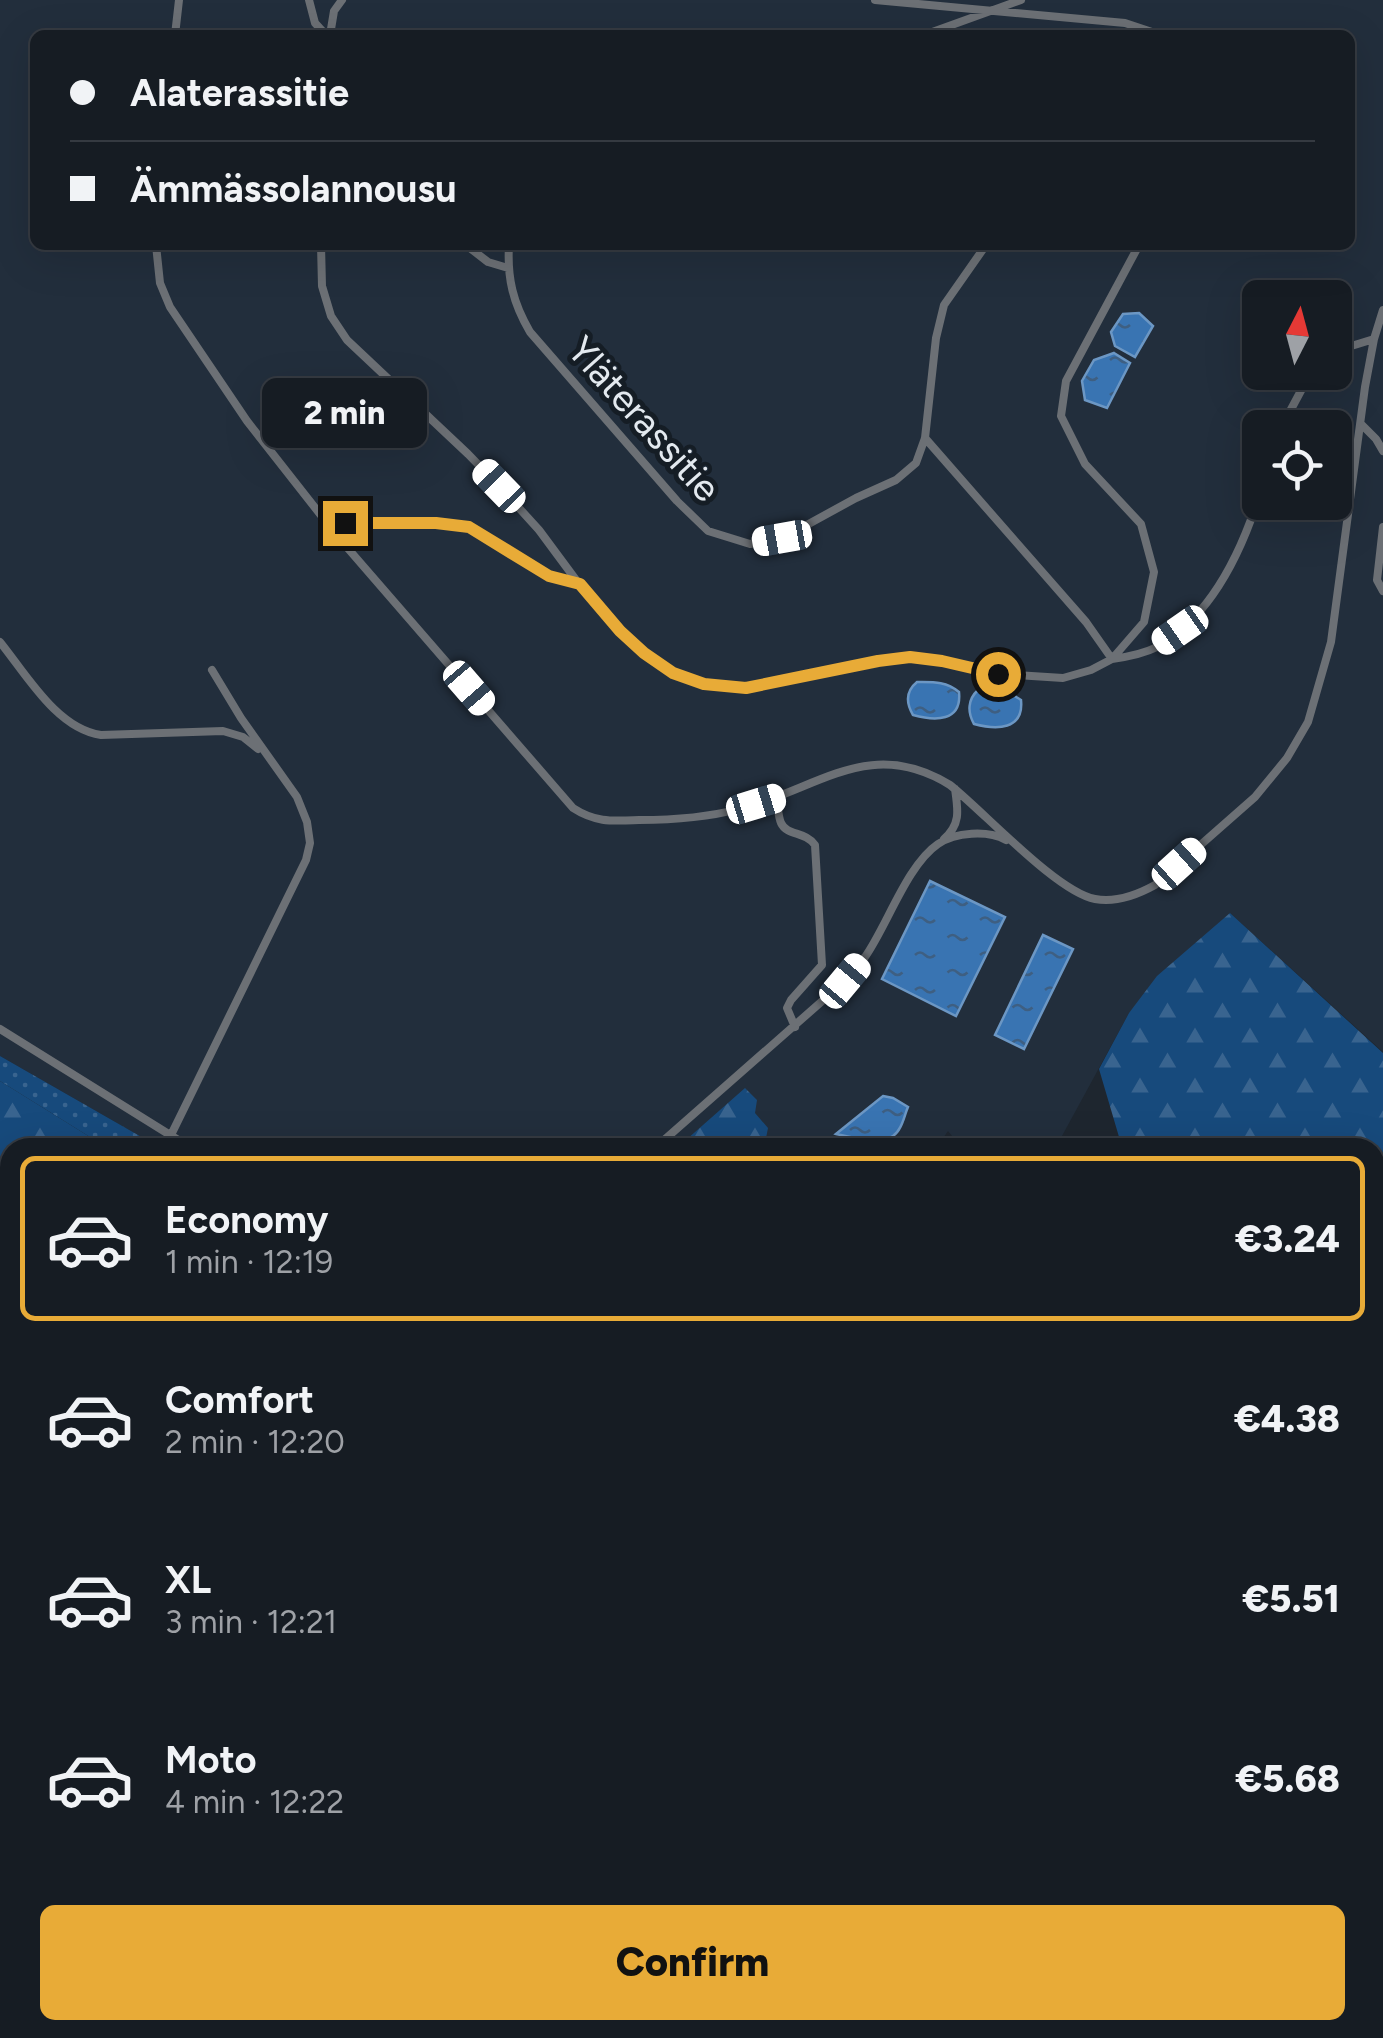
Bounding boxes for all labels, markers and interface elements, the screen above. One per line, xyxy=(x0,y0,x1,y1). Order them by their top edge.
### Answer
text: Alaterassitie xyxy=(130,70,349,116)
text: Ämmässolannousu xyxy=(130,166,457,212)
north arrow xyxy=(1242,280,1352,390)
map controls xyxy=(1242,280,1352,520)
street label: Yläterassitie xyxy=(558,327,730,511)
callout: 2 min xyxy=(262,378,428,448)
text: 2 min xyxy=(304,394,385,432)
button: locate xyxy=(1242,410,1352,520)
car xyxy=(467,454,531,518)
route end xyxy=(323,501,368,546)
car xyxy=(750,518,814,558)
car xyxy=(1147,601,1213,659)
route start xyxy=(976,652,1021,697)
car xyxy=(438,656,500,720)
car xyxy=(723,781,789,827)
car xyxy=(1147,833,1211,895)
car xyxy=(814,948,876,1014)
icon: car xyxy=(45,1194,135,1284)
text: Economy xyxy=(165,1197,328,1243)
text: €3.24 xyxy=(1235,1216,1340,1262)
text: 1 min · 12:19 xyxy=(165,1243,333,1281)
icon: car xyxy=(45,1374,135,1464)
text: Comfort xyxy=(165,1377,314,1423)
text: €4.38 xyxy=(1234,1396,1340,1442)
text: 2 min · 12:20 xyxy=(165,1423,345,1461)
icon: car xyxy=(45,1554,135,1644)
text: XL xyxy=(165,1557,211,1603)
text: €5.51 xyxy=(1242,1576,1340,1622)
text: 3 min · 12:21 xyxy=(165,1603,337,1641)
icon: car xyxy=(45,1734,135,1824)
text: Moto xyxy=(165,1737,257,1783)
text: €5.68 xyxy=(1235,1756,1340,1802)
text: 4 min · 12:22 xyxy=(165,1783,344,1821)
button: Confirm xyxy=(40,1905,1345,2020)

